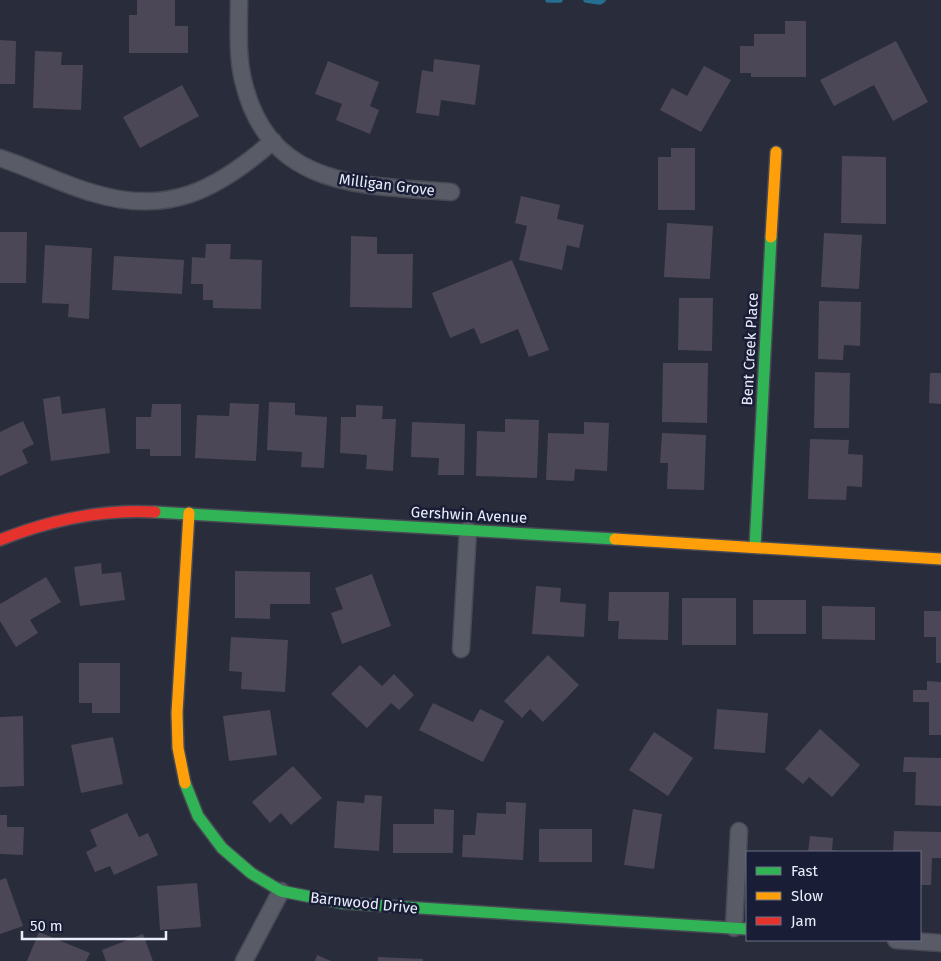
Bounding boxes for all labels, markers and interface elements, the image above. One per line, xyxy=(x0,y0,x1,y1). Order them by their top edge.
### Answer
street label: Milligan Grove xyxy=(338,170,436,200)
street label: Bent Creek Place xyxy=(738,292,762,406)
street label: Gershwin Avenue xyxy=(410,503,528,527)
legend xyxy=(746,851,921,941)
text: Fast xyxy=(791,862,818,880)
text: Slow xyxy=(791,887,823,905)
street label: Barnwood Drive xyxy=(309,888,419,918)
scale bar xyxy=(22,908,166,940)
text: Jam xyxy=(791,912,817,930)
text: 50 m xyxy=(30,917,63,935)

